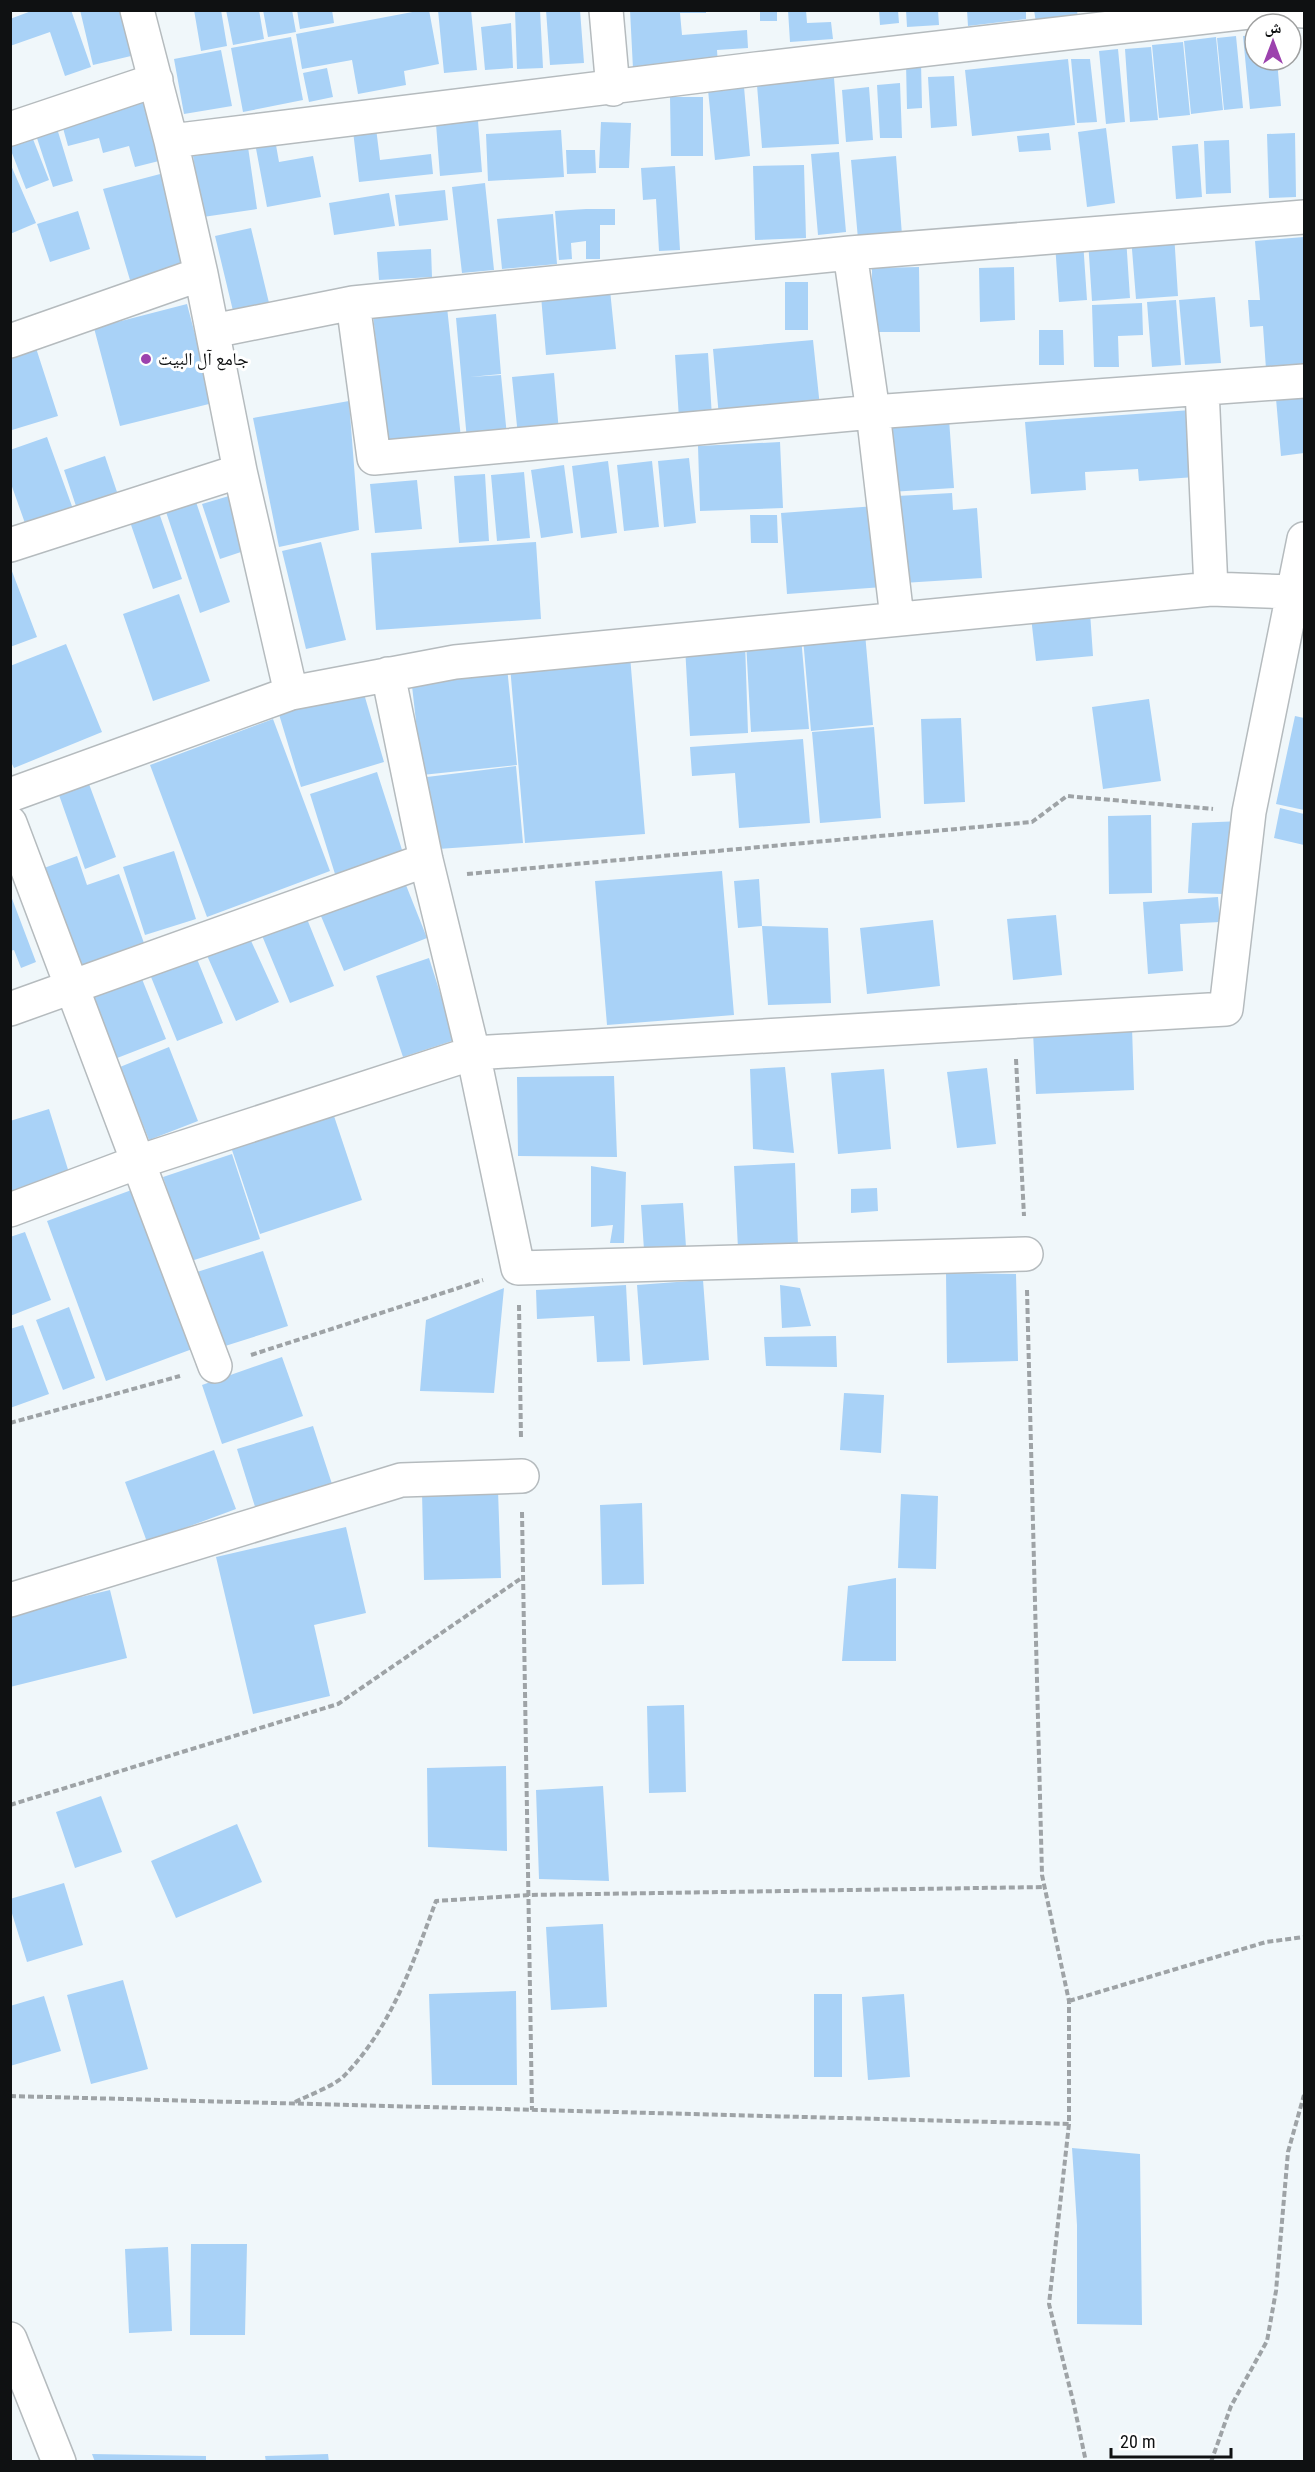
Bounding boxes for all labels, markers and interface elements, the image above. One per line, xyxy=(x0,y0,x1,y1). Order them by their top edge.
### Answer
north arrow xyxy=(1243,12,1303,72)
text: ش xyxy=(1265,18,1282,37)
place label: جامع آل البيت xyxy=(158,348,249,371)
marker: جامع آل البيت xyxy=(139,352,153,366)
scale bar xyxy=(1111,2421,1231,2459)
text: 20 m xyxy=(1120,2431,1155,2452)

